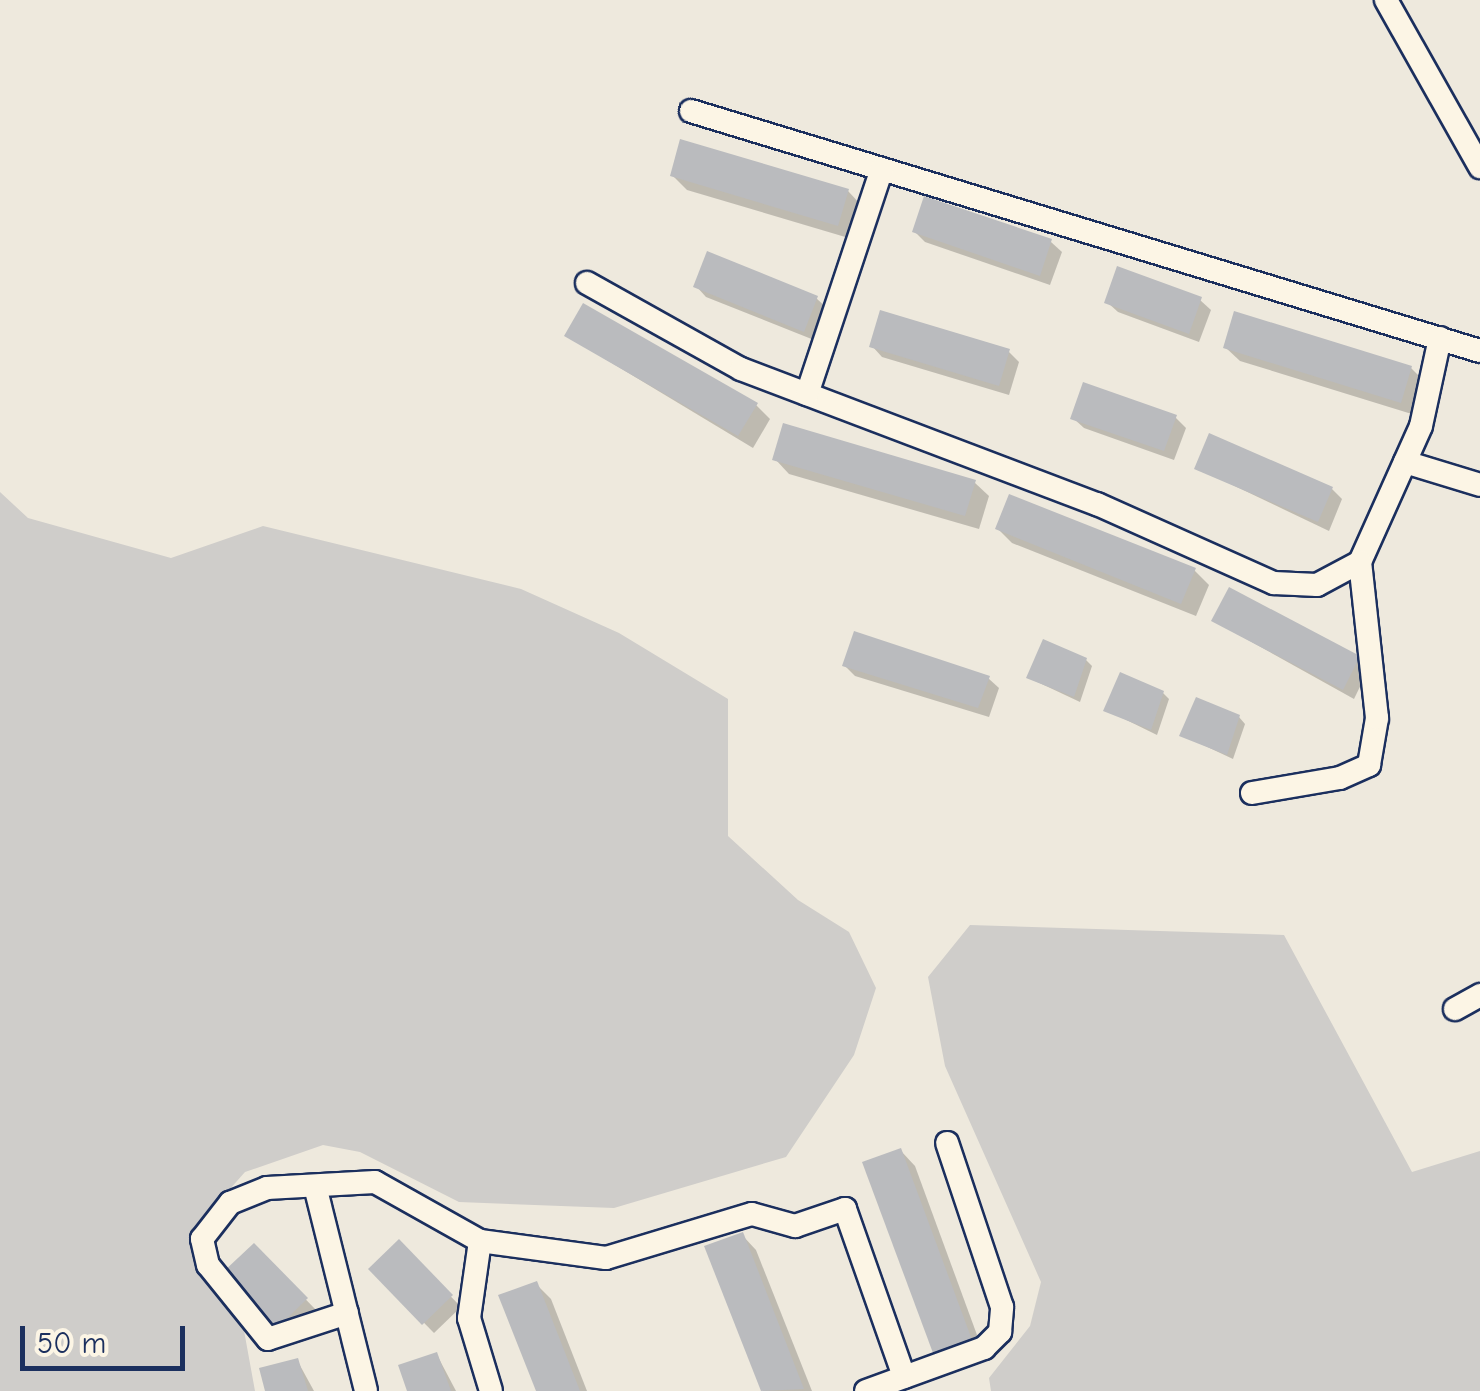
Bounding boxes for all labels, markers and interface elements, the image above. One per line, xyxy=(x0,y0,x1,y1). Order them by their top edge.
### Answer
scale bar xyxy=(25,1306,190,1368)
text: 50 m xyxy=(37,1326,106,1361)

